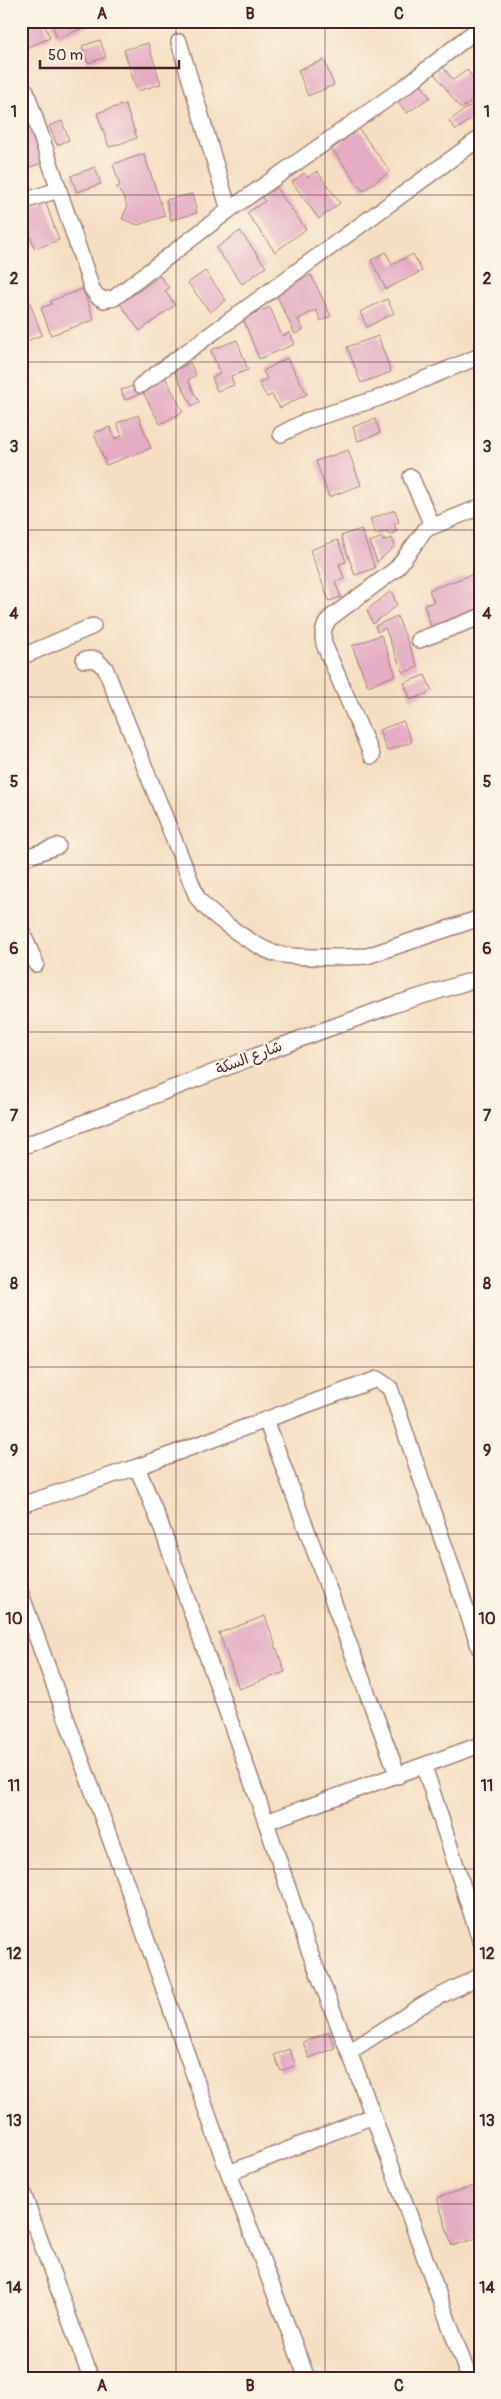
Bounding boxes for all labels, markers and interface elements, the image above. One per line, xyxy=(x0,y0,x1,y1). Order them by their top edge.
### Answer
text: A xyxy=(97,4,108,24)
text: B xyxy=(245,4,255,24)
text: C xyxy=(394,4,404,24)
scale bar xyxy=(40,38,179,70)
text: 50 m xyxy=(48,46,83,65)
text: 1 xyxy=(11,102,17,122)
text: 1 xyxy=(484,102,490,122)
text: 2 xyxy=(10,269,19,289)
text: 2 xyxy=(483,269,492,289)
text: 3 xyxy=(10,437,19,457)
text: 3 xyxy=(483,437,492,457)
text: 4 xyxy=(9,604,19,624)
text: 4 xyxy=(482,604,492,624)
text: 5 xyxy=(10,772,19,792)
text: 5 xyxy=(483,772,492,792)
text: 6 xyxy=(9,939,19,959)
text: 6 xyxy=(482,939,492,959)
street label: شارع السكة xyxy=(213,1037,285,1079)
text: 7 xyxy=(10,1106,19,1126)
text: 7 xyxy=(483,1106,492,1126)
text: 8 xyxy=(10,1274,18,1294)
text: 8 xyxy=(483,1274,491,1294)
text: 9 xyxy=(10,1441,18,1461)
text: 9 xyxy=(483,1441,491,1461)
text: 10 xyxy=(5,1609,23,1629)
text: 10 xyxy=(478,1609,496,1629)
text: 11 xyxy=(8,1776,20,1796)
text: 11 xyxy=(481,1776,493,1796)
text: 12 xyxy=(6,1944,22,1964)
text: 12 xyxy=(479,1944,495,1964)
text: 13 xyxy=(6,2111,22,2131)
text: 13 xyxy=(479,2111,495,2131)
text: 14 xyxy=(6,2278,22,2298)
text: 14 xyxy=(479,2278,495,2298)
text: A xyxy=(97,2376,108,2396)
text: B xyxy=(245,2376,255,2396)
text: C xyxy=(394,2376,404,2396)

